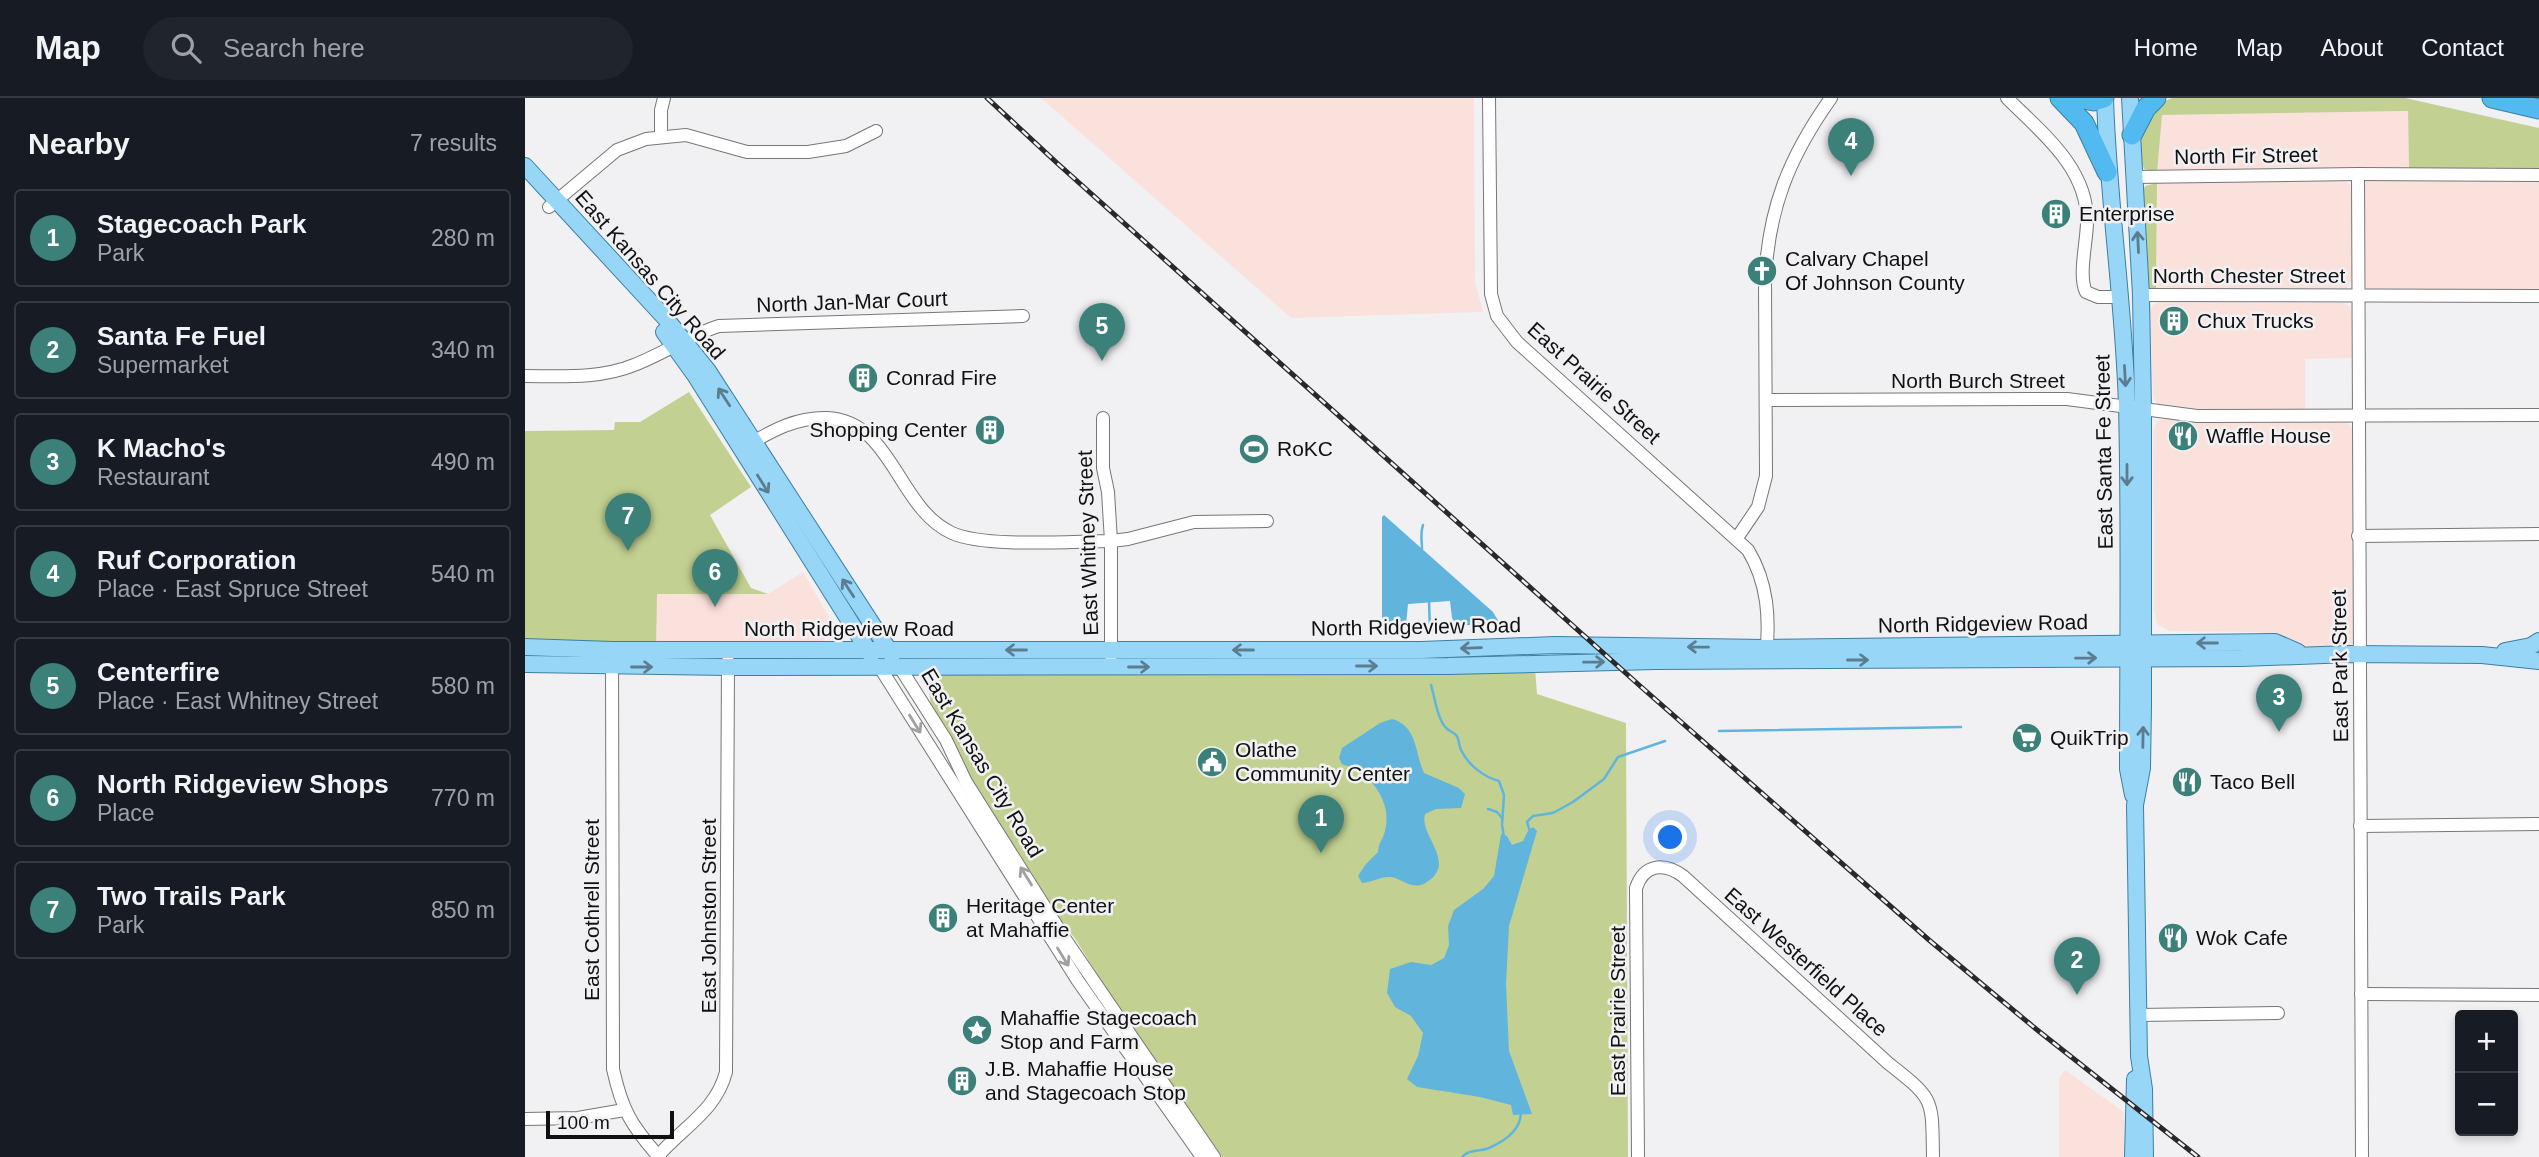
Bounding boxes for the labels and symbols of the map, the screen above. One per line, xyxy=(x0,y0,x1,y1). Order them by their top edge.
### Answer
pin: 4 xyxy=(1828,118,1874,176)
street label: North Fir Street xyxy=(2174,143,2318,168)
street label: East Kansas City Road xyxy=(571,186,730,364)
building icon: Enterprise xyxy=(2039,197,2073,231)
place label: Enterprise xyxy=(2079,202,2175,225)
one-way arrow xyxy=(2132,231,2145,254)
place label: Calvary Chapel Of Johnson County xyxy=(1785,247,1965,294)
church icon: Calvary Chapel Of Johnson County xyxy=(1745,254,1779,288)
street label: North Chester Street xyxy=(2153,264,2345,287)
street label: North Jan-Mar Court xyxy=(756,287,948,316)
pin: 5 xyxy=(1079,303,1125,361)
building icon: Chux Trucks xyxy=(2157,304,2191,338)
place label: Chux Trucks xyxy=(2197,309,2314,332)
street label: East Prairie Street xyxy=(1523,317,1665,448)
street label: East Santa Fe Street xyxy=(2090,354,2117,550)
building icon: Conrad Fire xyxy=(846,361,880,395)
one-way arrow xyxy=(2119,364,2132,387)
place label: Conrad Fire xyxy=(886,366,997,389)
street label: North Burch Street xyxy=(1891,369,2065,392)
one-way arrow xyxy=(717,388,731,408)
building icon: Shopping Center xyxy=(973,413,1007,447)
place label: Shopping Center xyxy=(809,418,967,441)
restaurant icon: Waffle House xyxy=(2166,419,2200,453)
place label: Waffle House xyxy=(2206,424,2331,447)
sports icon: RoKC xyxy=(1237,432,1271,466)
place label: RoKC xyxy=(1277,437,1333,460)
street label: East Whitney Street xyxy=(1073,450,1102,636)
one-way arrow xyxy=(2120,463,2134,486)
one-way arrow xyxy=(757,473,771,493)
pin: 7 xyxy=(605,493,651,551)
pin: 6 xyxy=(692,549,738,607)
one-way arrow xyxy=(841,579,855,599)
street label: East Park Street xyxy=(2327,589,2352,743)
street label: North Ridgeview Road xyxy=(1878,610,2088,637)
street label: North Ridgeview Road xyxy=(1311,613,1521,640)
street label: North Ridgeview Road xyxy=(744,617,954,640)
one-way arrow xyxy=(2195,636,2218,650)
one-way arrow xyxy=(1687,640,1710,654)
one-way arrow xyxy=(1460,642,1483,655)
one-way arrow xyxy=(1005,643,1028,657)
one-way arrow xyxy=(1232,643,1255,657)
one-way arrow xyxy=(2074,652,2097,665)
one-way arrow xyxy=(1846,653,1869,667)
one-way arrow xyxy=(1582,655,1605,669)
one-way arrow xyxy=(1355,659,1378,673)
one-way arrow xyxy=(630,660,653,674)
one-way arrow xyxy=(1127,660,1150,673)
street label: East Kansas City Road xyxy=(917,664,1048,861)
pin: 3 xyxy=(2256,674,2302,732)
one-way arrow xyxy=(908,714,922,734)
supermarket icon: QuikTrip xyxy=(2010,721,2044,755)
place label: QuikTrip xyxy=(2050,726,2129,749)
one-way arrow xyxy=(2136,726,2149,749)
place label: Olathe Community Center xyxy=(1235,738,1410,785)
public building icon: Olathe Community Center xyxy=(1195,745,1229,779)
restaurant icon: Taco Bell xyxy=(2170,765,2204,799)
place label: Taco Bell xyxy=(2210,770,2295,793)
pin: 1 xyxy=(1298,795,1344,853)
street label: East Johnston Street xyxy=(697,818,720,1013)
street label: East Cothrell Street xyxy=(580,819,603,1001)
your location xyxy=(1653,820,1687,854)
one-way arrow xyxy=(1019,867,1033,887)
street label: East Westerfield Place xyxy=(1720,883,1892,1041)
place label: Heritage Center at Mahaffie xyxy=(966,894,1114,941)
building icon: Heritage Center at Mahaffie xyxy=(926,901,960,935)
restaurant icon: Wok Cafe xyxy=(2156,921,2190,955)
street label: East Prairie Street xyxy=(1606,926,1629,1096)
place label: Wok Cafe xyxy=(2196,926,2288,949)
pin: 2 xyxy=(2054,937,2100,995)
one-way arrow xyxy=(1056,947,1070,967)
place label: Mahaffie Stagecoach Stop and Farm xyxy=(1000,1006,1197,1053)
place icon: Mahaffie Stagecoach Stop and Farm xyxy=(960,1013,994,1047)
place label: J.B. Mahaffie House and Stagecoach Stop xyxy=(985,1057,1186,1104)
building icon: J.B. Mahaffie House and Stagecoach Stop xyxy=(945,1064,979,1098)
scale bar xyxy=(546,1108,674,1140)

